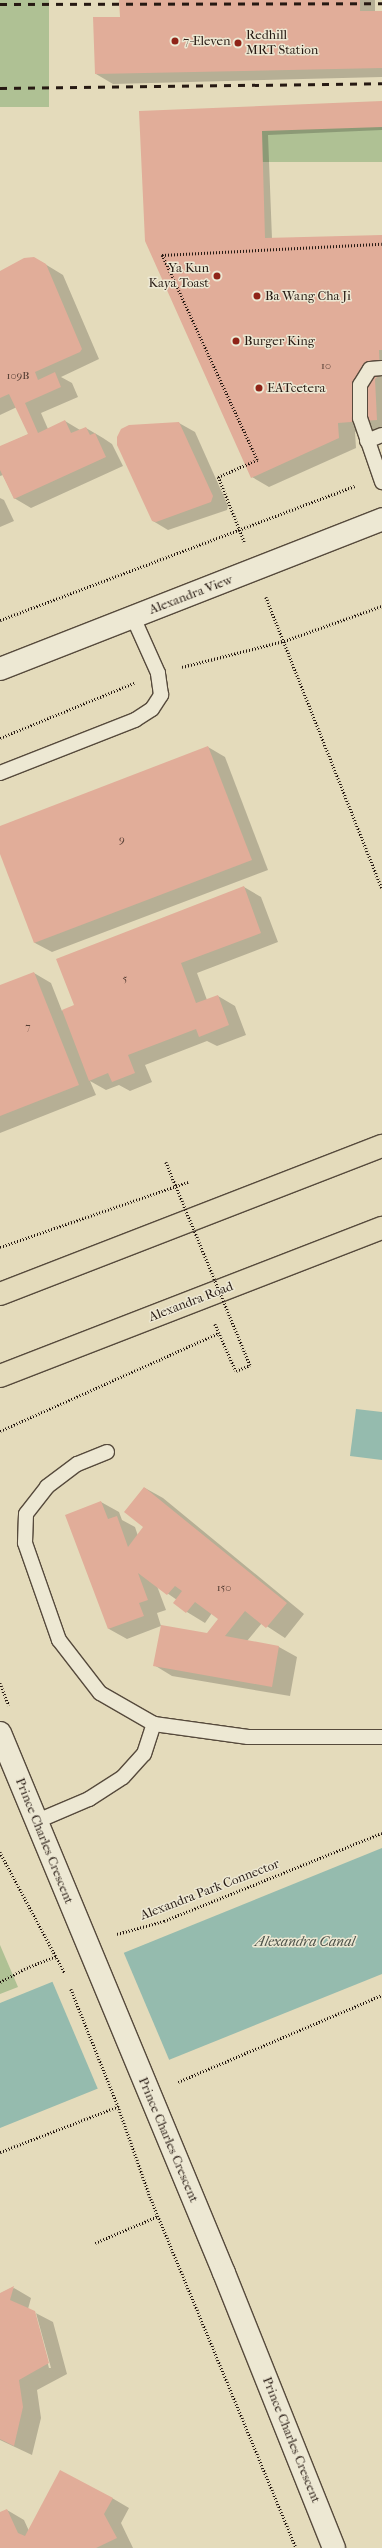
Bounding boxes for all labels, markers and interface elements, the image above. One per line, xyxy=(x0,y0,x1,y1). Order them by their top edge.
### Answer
place label: Redhill MRT Station xyxy=(246,28,318,59)
place label: 7-Eleven xyxy=(183,33,231,49)
marker: 7-Eleven xyxy=(170,36,180,46)
marker: Redhill MRT Station xyxy=(233,38,243,48)
place label: Ya Kun Kaya Toast xyxy=(148,261,209,292)
marker: Ya Kun Kaya Toast xyxy=(212,271,222,281)
place label: Ba Wang Cha Ji xyxy=(265,288,351,304)
marker: Ba Wang Cha Ji xyxy=(252,291,262,301)
place label: Burger King xyxy=(244,333,315,349)
marker: Burger King xyxy=(231,336,241,346)
house number: 10 xyxy=(321,359,331,373)
house number: 109B xyxy=(7,369,29,383)
place label: EATcetera xyxy=(267,380,326,396)
marker: EATcetera xyxy=(254,383,264,393)
street label: Alexandra View xyxy=(147,572,235,618)
house number: 9 xyxy=(119,833,125,847)
house number: 5 xyxy=(123,972,127,986)
house number: 7 xyxy=(25,1020,31,1034)
street label: Alexandra Road xyxy=(147,1279,235,1325)
house number: 150 xyxy=(217,1581,231,1595)
street label: Prince Charles Crescent xyxy=(12,1776,76,1906)
street label: Alexandra Park Connector xyxy=(138,1856,282,1924)
water label: Alexandra Canal xyxy=(255,1934,355,1950)
street label: Prince Charles Crescent xyxy=(135,2075,201,2205)
street label: Prince Charles Crescent xyxy=(259,2375,323,2505)

